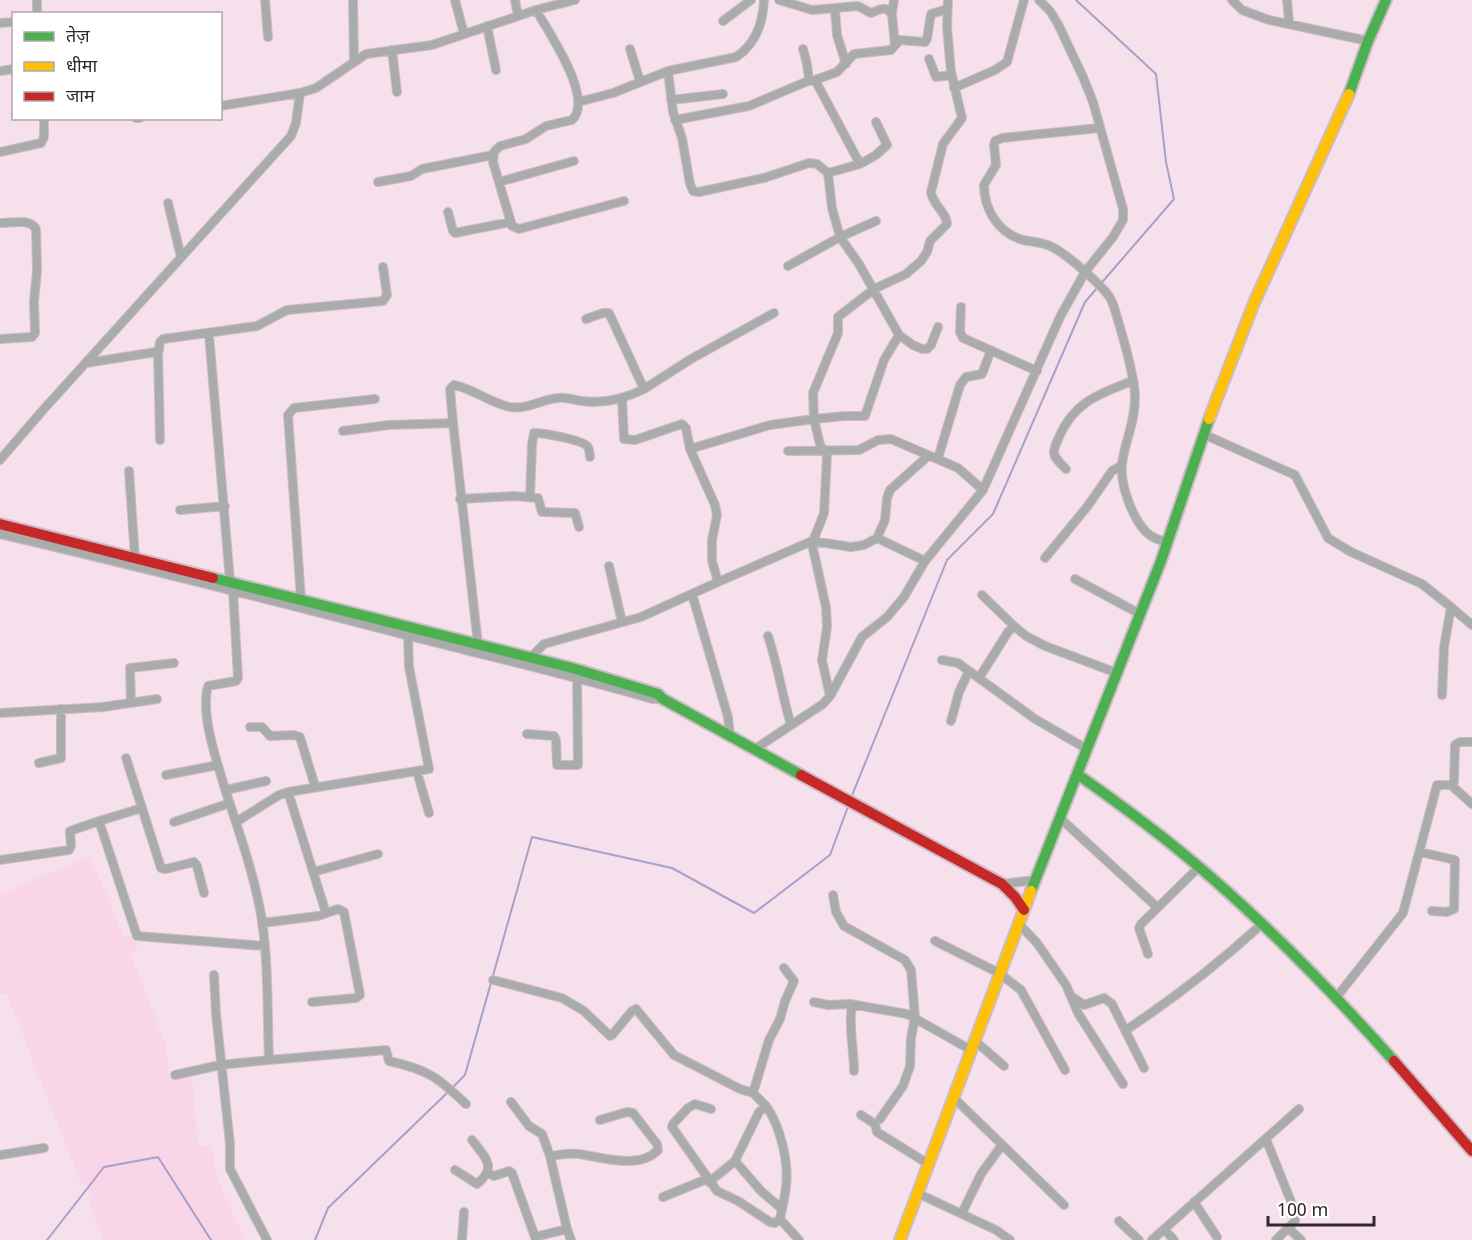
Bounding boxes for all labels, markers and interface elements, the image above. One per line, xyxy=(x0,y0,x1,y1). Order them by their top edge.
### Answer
legend xyxy=(12,12,222,120)
text: तेज़ xyxy=(66,25,90,49)
text: धीमा xyxy=(66,56,97,79)
text: जाम xyxy=(66,86,96,109)
scale bar xyxy=(1268,1189,1374,1227)
text: 100 m xyxy=(1277,1200,1328,1223)

